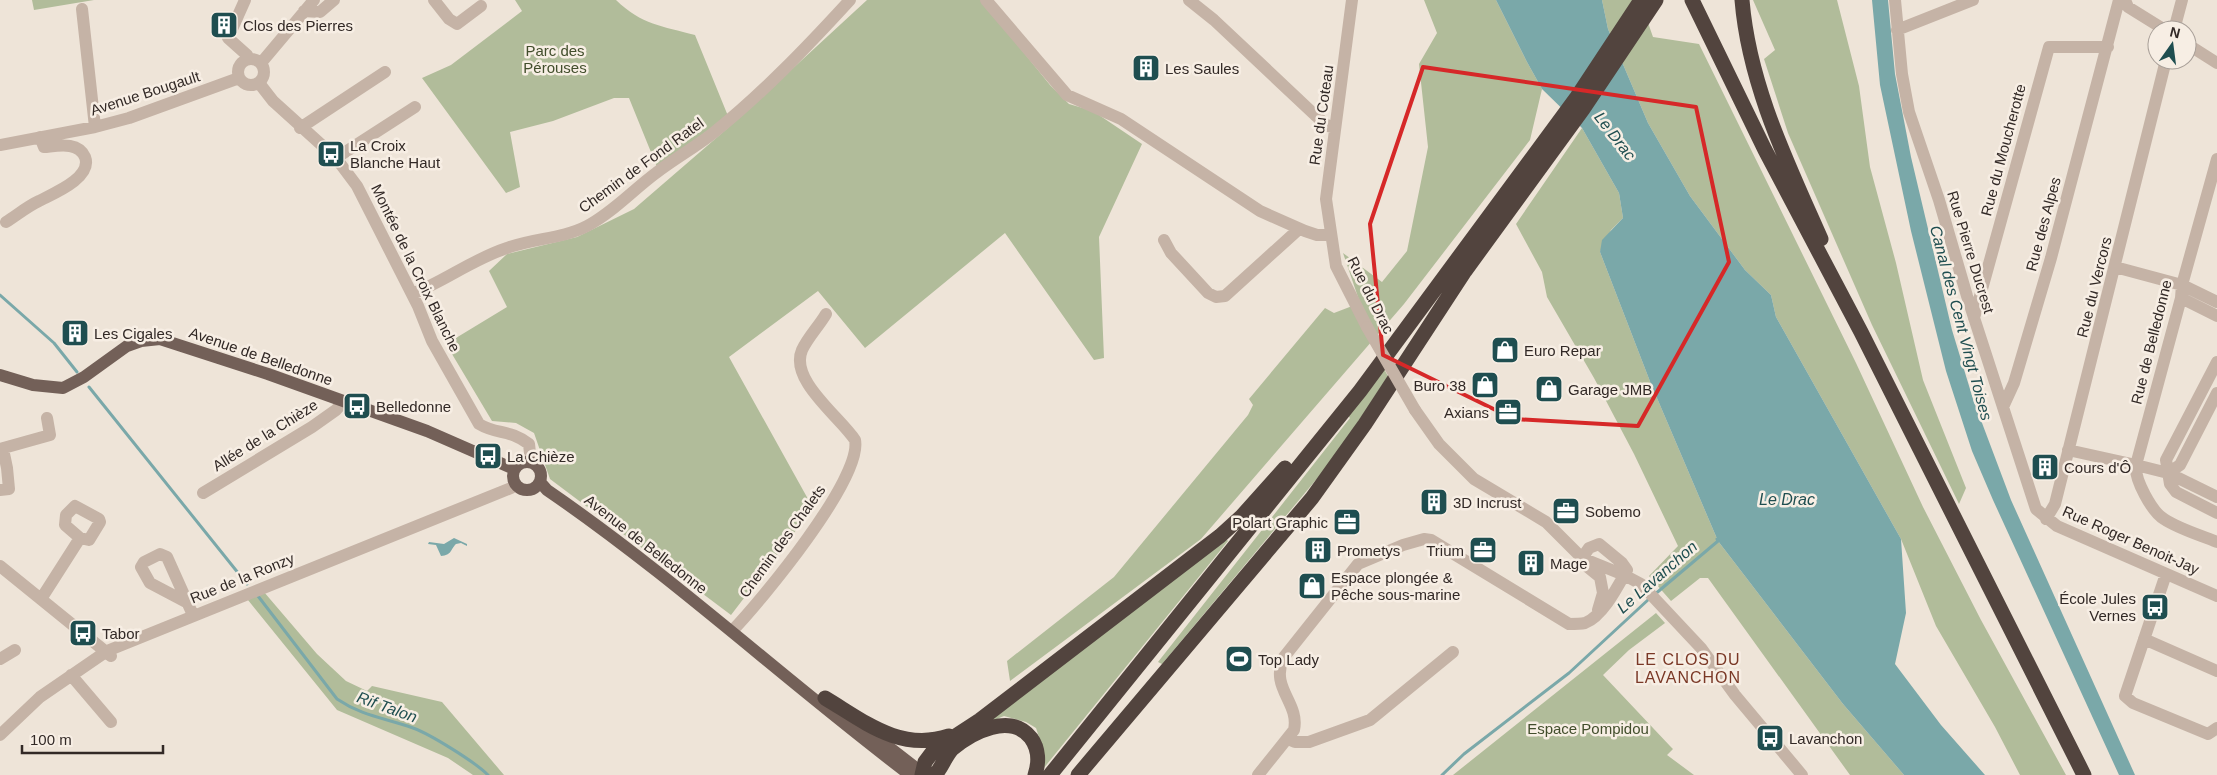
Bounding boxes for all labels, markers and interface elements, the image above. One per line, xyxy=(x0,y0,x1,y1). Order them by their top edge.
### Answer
building icon: Clos des Pierres xyxy=(209,10,239,40)
place label: Clos des Pierres xyxy=(243,17,353,34)
north arrow xyxy=(2147,20,2197,70)
text: N xyxy=(2168,23,2182,41)
park label: Parc des Pérouses xyxy=(523,42,587,76)
building icon: Les Saules xyxy=(1131,53,1161,83)
place label: Les Saules xyxy=(1165,60,1239,77)
street label: Rue du Coteau xyxy=(1306,64,1336,166)
street label: Avenue Bougault xyxy=(88,67,203,119)
street label: Rue du Moucherotte xyxy=(1977,82,2029,218)
water label: Le Drac xyxy=(1591,109,1639,163)
street label: Chemin de Fond Ratel xyxy=(575,114,707,216)
place label: La Croix Blanche Haut xyxy=(350,137,441,171)
bus stop icon: La Croix Blanche Haut xyxy=(316,139,346,169)
street label: Rue des Alpes xyxy=(2022,175,2064,273)
street label: Montée de la Croix Blanche xyxy=(368,181,464,355)
street label: Rue Pierre Ducrest xyxy=(1944,189,1998,316)
water label: Canal des Cent Vingt Toises xyxy=(1927,224,1995,422)
street label: Rue du Vercors xyxy=(2073,235,2115,339)
street label: Rue du Drac xyxy=(1344,254,1398,337)
street label: Rue de Belledonne xyxy=(2127,278,2175,406)
building icon: Les Cigales xyxy=(60,318,90,348)
street label: Avenue de Belledonne xyxy=(187,323,335,389)
place label: Les Cigales xyxy=(94,325,172,342)
shop icon: Euro Repar xyxy=(1490,335,1520,365)
place label: Euro Repar xyxy=(1524,342,1601,359)
shop icon: Buro 38 xyxy=(1470,370,1500,400)
shop icon: Garage JMB xyxy=(1534,374,1564,404)
place label: Buro 38 xyxy=(1413,377,1466,394)
place label: Garage JMB xyxy=(1568,381,1652,398)
bus stop icon: Belledonne xyxy=(342,391,372,421)
street label: Allée de la Chièze xyxy=(209,396,321,474)
office icon: Axians xyxy=(1493,397,1523,427)
place label: Belledonne xyxy=(376,398,451,415)
place label: Axians xyxy=(1444,404,1489,421)
bus stop icon: La Chièze xyxy=(473,441,503,471)
place label: La Chièze xyxy=(507,448,575,465)
building icon: Cours d'Ô xyxy=(2030,452,2060,482)
place label: Cours d'Ô xyxy=(2064,459,2131,476)
street label: Chemin des Chalets xyxy=(735,481,829,601)
building icon: 3D Incrust xyxy=(1419,487,1449,517)
street label: Avenue de Belledonne xyxy=(581,491,711,597)
water label: Le Drac xyxy=(1759,491,1815,508)
place label: 3D Incrust xyxy=(1453,494,1522,511)
office icon: Sobemo xyxy=(1551,496,1581,526)
street label: Rue Roger Benoit-Jay xyxy=(2060,502,2202,578)
place label: Sobemo xyxy=(1585,503,1641,520)
office icon: Polart Graphic xyxy=(1332,507,1362,537)
place label: Polart Graphic xyxy=(1232,514,1328,531)
building icon: Prometys xyxy=(1303,535,1333,565)
office icon: Trium xyxy=(1468,535,1498,565)
water label: Le Lavanchon xyxy=(1613,538,1701,616)
place label: Prometys xyxy=(1337,542,1400,559)
place label: Trium xyxy=(1426,542,1464,559)
building icon: Mage xyxy=(1516,548,1546,578)
street label: Rue de la Ronzy xyxy=(187,549,297,607)
place label: Mage xyxy=(1550,555,1588,572)
place label: Espace plongée & Pêche sous-marine xyxy=(1331,569,1460,603)
shop icon: Espace plongée & Pêche sous-marine xyxy=(1297,571,1327,601)
place label: École Jules Vernes xyxy=(2059,590,2136,624)
bus stop icon: École Jules Vernes xyxy=(2140,592,2170,622)
bus stop icon: Tabor xyxy=(68,618,98,648)
place label: Tabor xyxy=(102,625,140,642)
sports icon: Top Lady xyxy=(1224,644,1254,674)
place label: Top Lady xyxy=(1258,651,1319,668)
district label: LE CLOS DU LAVANCHON xyxy=(1635,651,1741,686)
water label: Rif Talon xyxy=(355,688,419,726)
park label: Espace Pompidou xyxy=(1527,720,1649,737)
scale bar xyxy=(22,722,164,754)
bus stop icon: Lavanchon xyxy=(1755,723,1785,753)
place label: Lavanchon xyxy=(1789,730,1862,747)
text: 100 m xyxy=(30,731,72,748)

